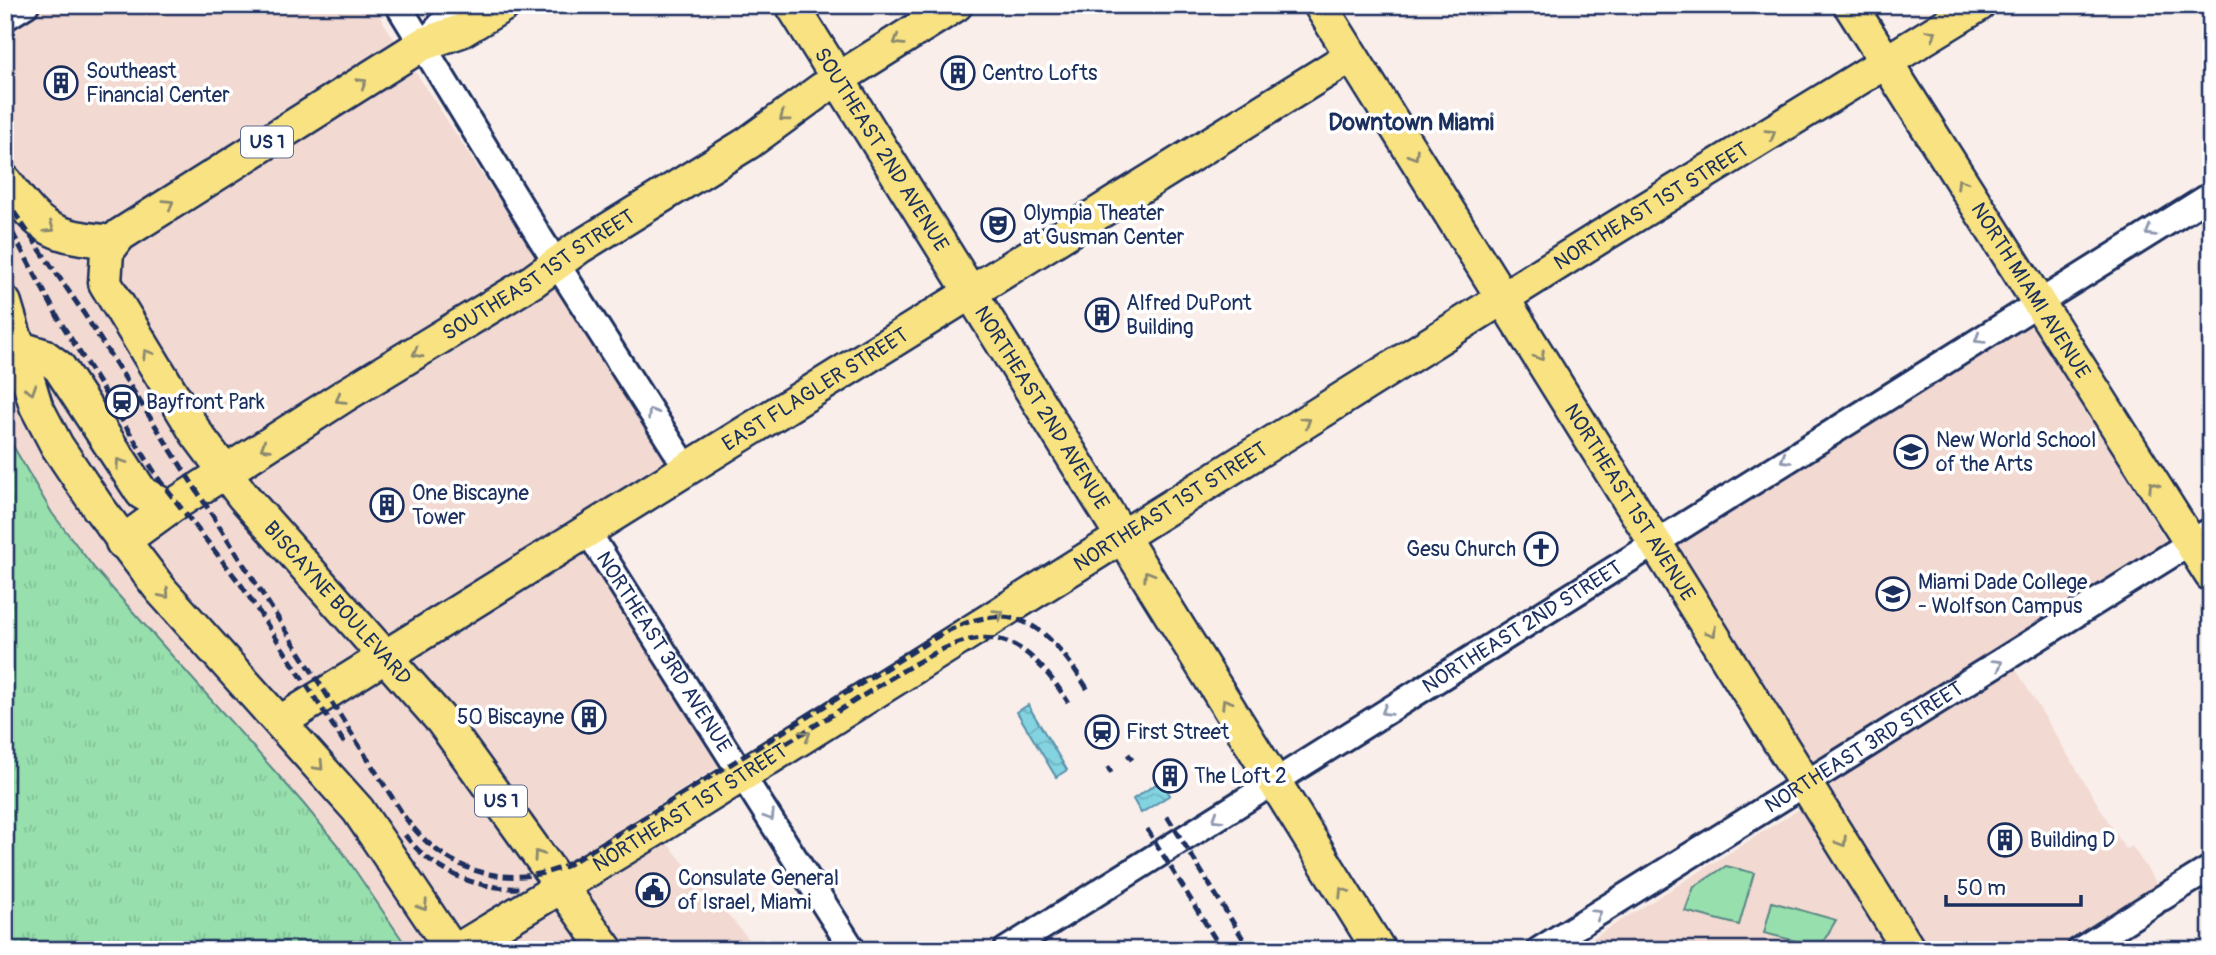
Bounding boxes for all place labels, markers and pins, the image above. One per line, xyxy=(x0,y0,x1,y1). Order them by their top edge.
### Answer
building icon: Centro Lofts xyxy=(939,54,977,92)
place label: Southeast Financial Center xyxy=(86,58,230,109)
place label: Centro Lofts xyxy=(982,60,1098,87)
building icon: Southeast Financial Center xyxy=(42,64,80,102)
place label: Olympia Theater at Gusman Center xyxy=(1023,200,1185,251)
theatre icon: Olympia Theater at Gusman Center xyxy=(979,206,1017,244)
place label: Alfred DuPont Building xyxy=(1126,290,1252,341)
building icon: Alfred DuPont Building xyxy=(1083,296,1121,334)
station icon: Bayfront Park xyxy=(103,383,141,421)
place label: Bayfront Park xyxy=(146,389,265,416)
place label: New World School of the Arts xyxy=(1936,427,2096,478)
school or university icon: New World School of the Arts xyxy=(1892,433,1930,471)
place label: One Biscayne Tower xyxy=(412,480,529,531)
building icon: One Biscayne Tower xyxy=(368,486,406,524)
church icon: Gesu Church xyxy=(1522,530,1560,568)
place label: Gesu Church xyxy=(1406,536,1516,563)
place label: Miami Dade College - Wolfson Campus xyxy=(1918,569,2088,620)
school or university icon: Miami Dade College - Wolfson Campus xyxy=(1874,575,1912,613)
building icon: 50 Biscayne xyxy=(570,698,608,736)
place label: 50 Biscayne xyxy=(457,704,565,731)
station icon: First Street xyxy=(1083,713,1121,751)
place label: First Street xyxy=(1126,719,1230,746)
building icon: The Loft 2 xyxy=(1151,757,1189,795)
place label: The Loft 2 xyxy=(1194,763,1287,790)
building icon: Building D xyxy=(1986,821,2024,859)
place label: Building D xyxy=(2030,827,2115,854)
place label: Consulate General of Israel, Miami xyxy=(678,865,839,916)
public building icon: Consulate General of Israel, Miami xyxy=(634,871,672,909)

